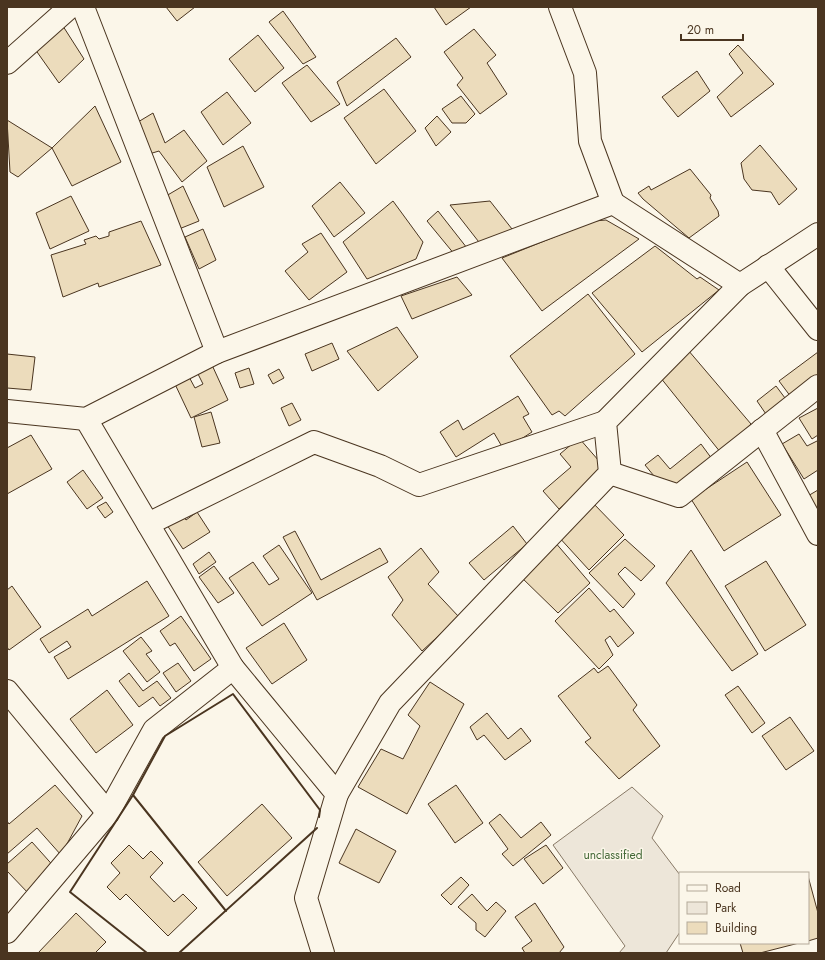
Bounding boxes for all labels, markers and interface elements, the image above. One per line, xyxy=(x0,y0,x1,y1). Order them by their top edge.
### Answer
scale bar xyxy=(681,16,743,42)
text: 20 m xyxy=(687,21,714,39)
park label: unclassified xyxy=(583,846,643,864)
legend xyxy=(679,872,809,944)
text: Road xyxy=(715,879,741,897)
text: Park xyxy=(715,899,737,917)
text: Building xyxy=(715,919,757,937)

